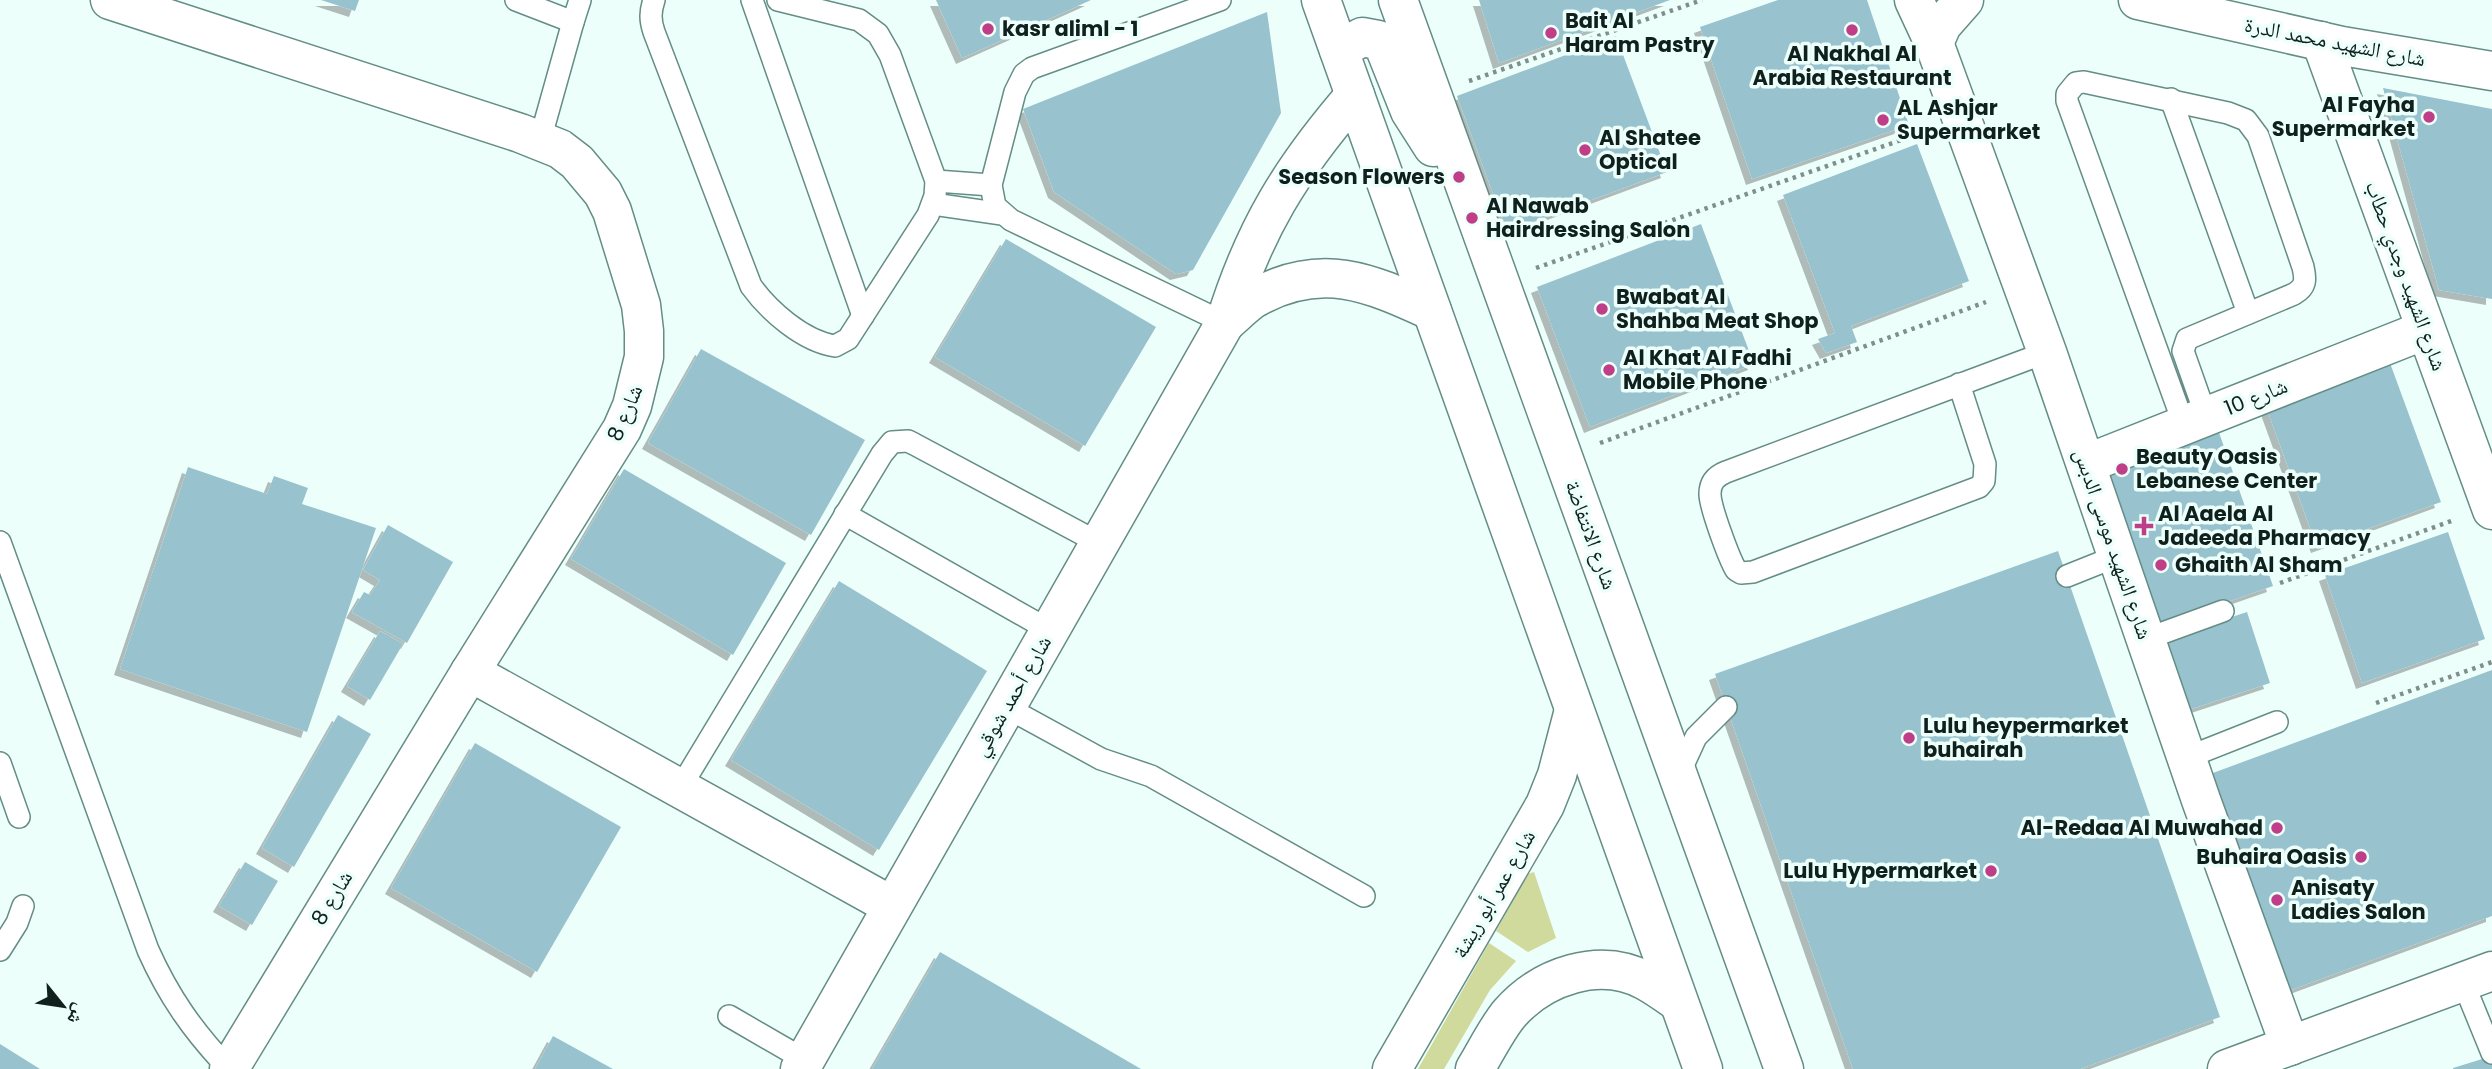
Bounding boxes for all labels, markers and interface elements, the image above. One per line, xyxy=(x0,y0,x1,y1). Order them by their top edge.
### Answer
place label: Bait Al Haram Pastry xyxy=(1565,6,1715,59)
street label: شارع الشهيد محمد الدرة xyxy=(2242,10,2428,73)
place label: kasr aliml - 1 xyxy=(1002,14,1138,43)
marker: kasr aliml - 1 xyxy=(980,21,996,37)
marker: Al Nakhal Al Arabia Restaurant xyxy=(1844,22,1860,38)
marker: Bait Al Haram Pastry xyxy=(1543,25,1559,41)
place label: Al Nakhal Al Arabia Restaurant xyxy=(1752,39,1952,92)
place label: Al Fayha Supermarket xyxy=(2272,90,2415,143)
place label: AL Ashjar Supermarket xyxy=(1897,93,2040,146)
marker: Al Fayha Supermarket xyxy=(2421,109,2437,125)
marker: AL Ashjar Supermarket xyxy=(1875,112,1891,128)
place label: Al Shatee Optical xyxy=(1599,123,1701,176)
marker: Al Shatee Optical xyxy=(1577,142,1593,158)
place label: Season Flowers xyxy=(1278,162,1445,191)
marker: Season Flowers xyxy=(1451,169,1467,185)
street label: شارع الشهيد وجدي حطاب xyxy=(2356,177,2454,375)
place label: Al Nawab Hairdressing Salon xyxy=(1486,191,1690,244)
marker: Al Nawab Hairdressing Salon xyxy=(1464,210,1480,226)
place label: Bwabat Al Shahba Meat Shop xyxy=(1616,282,1819,335)
marker: Bwabat Al Shahba Meat Shop xyxy=(1594,301,1610,317)
place label: Al Khat Al Fadhi Mobile Phone xyxy=(1623,343,1792,396)
marker: Al Khat Al Fadhi Mobile Phone xyxy=(1601,362,1617,378)
street label: شارع 10 xyxy=(2220,371,2292,422)
street label: شارع 8 xyxy=(600,380,649,446)
place label: Beauty Oasis Lebanese Center xyxy=(2136,442,2317,495)
street label: شارع الشهيد موسى الدبس xyxy=(2067,445,2160,643)
marker: Beauty Oasis Lebanese Center xyxy=(2114,461,2130,477)
street label: شارع الانتفاضة xyxy=(1558,476,1625,593)
place label: Al Aaela Al Jadeeda Pharmacy xyxy=(2158,499,2371,552)
marker: Al Aaela Al Jadeeda Pharmacy xyxy=(2136,518,2152,534)
place label: Ghaith Al Sham xyxy=(2175,550,2342,579)
marker: Ghaith Al Sham xyxy=(2153,557,2169,573)
street label: شارع أحمد شوقي xyxy=(965,630,1060,763)
place label: Lulu heypermarket buhairah xyxy=(1923,711,2128,764)
marker: Lulu heypermarket buhairah xyxy=(1901,730,1917,746)
place label: Al-Redaa Al Muwahad xyxy=(2021,813,2263,842)
marker: Al-Redaa Al Muwahad xyxy=(2269,820,2285,836)
street label: شارع عمر أبو ريشة xyxy=(1445,824,1542,963)
place label: Buhaira Oasis xyxy=(2196,842,2347,871)
marker: Buhaira Oasis xyxy=(2353,849,2369,865)
place label: Lulu Hypermarket xyxy=(1783,856,1977,885)
marker: Lulu Hypermarket xyxy=(1983,863,1999,879)
street label: شارع 8 xyxy=(304,865,359,930)
place label: Anisaty Ladies Salon xyxy=(2291,873,2426,926)
marker: Anisaty Ladies Salon xyxy=(2269,892,2285,908)
north arrow xyxy=(28,971,98,1041)
text: ش xyxy=(61,999,94,1030)

